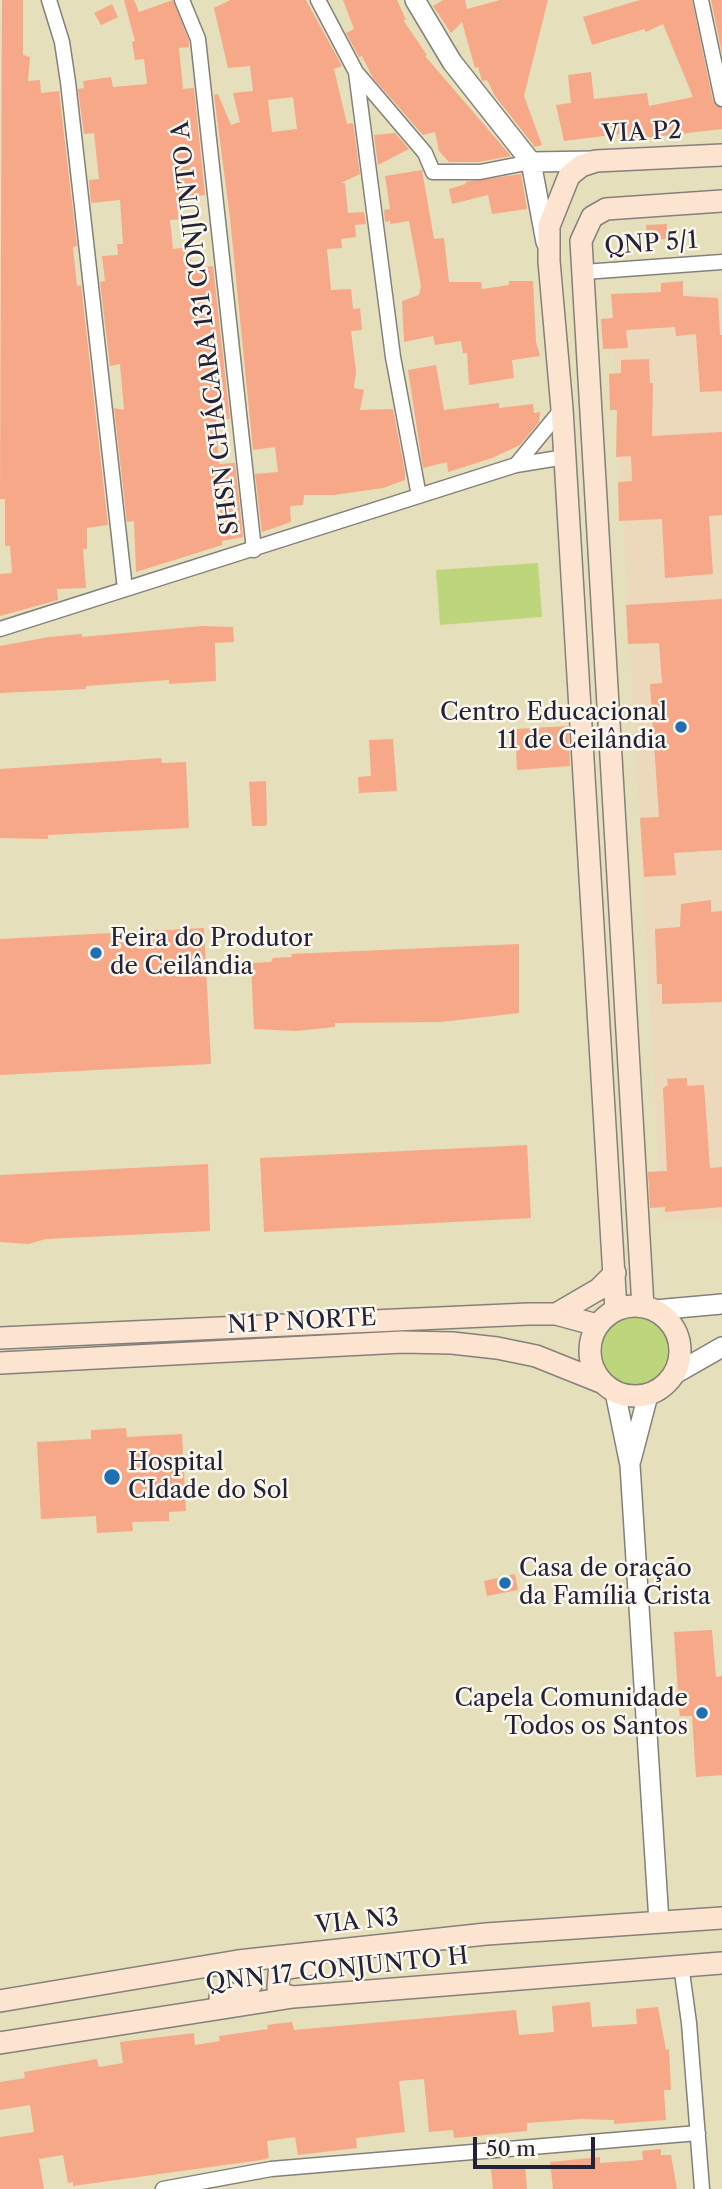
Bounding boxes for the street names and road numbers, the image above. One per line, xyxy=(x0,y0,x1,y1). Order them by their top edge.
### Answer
street label: VIA P2 xyxy=(601,117,683,149)
street label: SHSN CHÁCARA 131 CONJUNTO A xyxy=(166,119,246,537)
street label: QNP 5/1 xyxy=(603,226,699,262)
street label: N1 P NORTE xyxy=(227,1304,377,1340)
street label: VIA N3 xyxy=(314,1903,400,1941)
street label: QNN 17 CONJUNTO H xyxy=(204,1942,470,1998)

